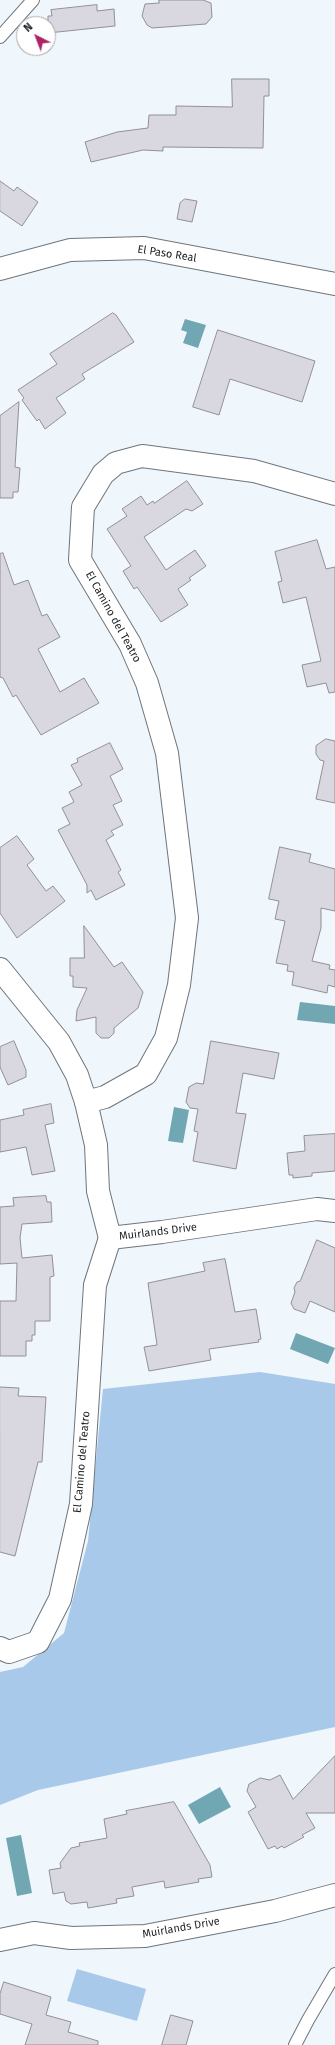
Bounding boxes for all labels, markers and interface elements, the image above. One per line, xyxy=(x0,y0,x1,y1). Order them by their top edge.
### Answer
north arrow xyxy=(16,16,56,56)
text: N xyxy=(21,20,35,35)
street label: El Paso Real xyxy=(137,243,197,265)
street label: El Camino del Teatro xyxy=(82,569,144,665)
street label: Muirlands Drive xyxy=(118,1221,198,1243)
street label: El Camino del Teatro xyxy=(71,1410,93,1514)
street label: Muirlands Drive xyxy=(141,1915,221,1941)

